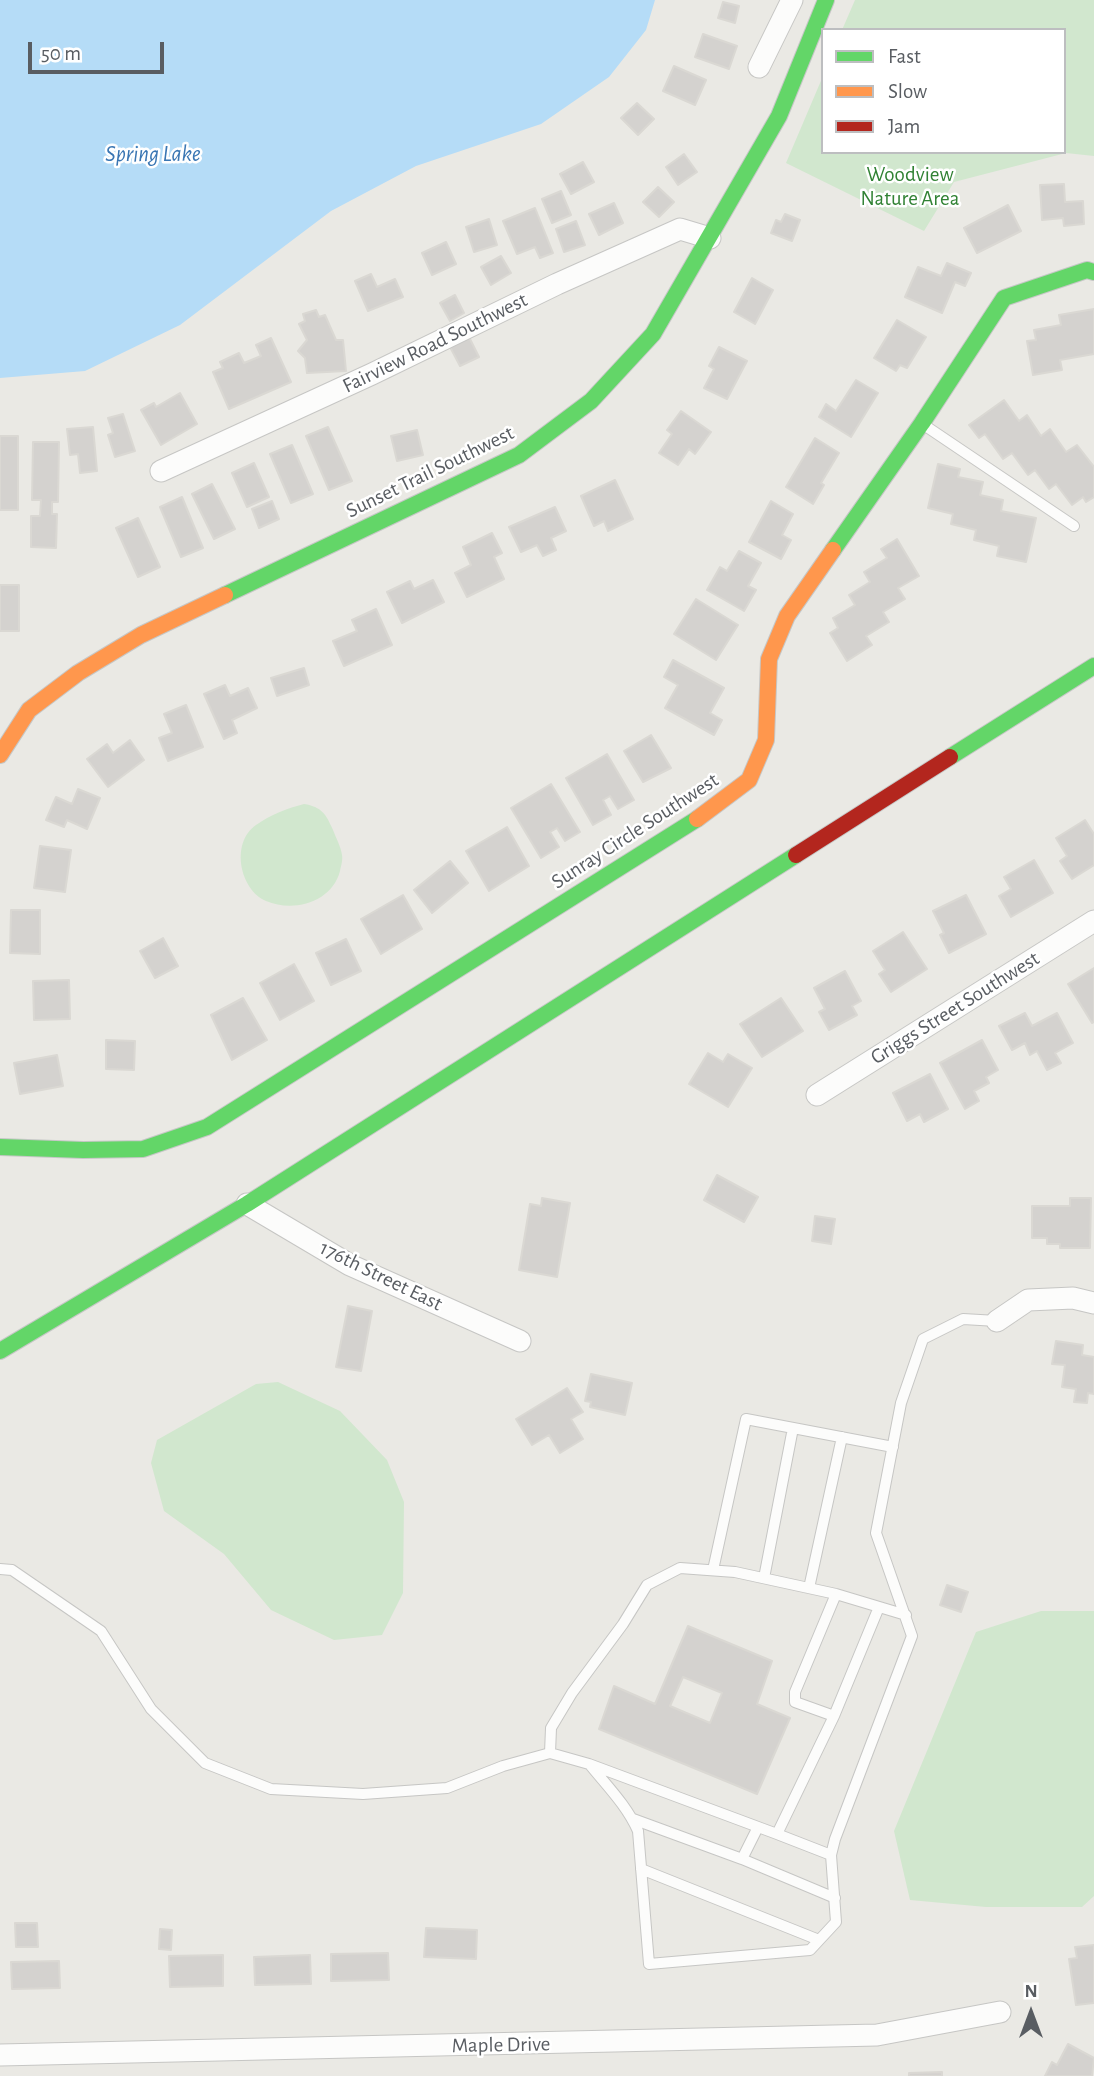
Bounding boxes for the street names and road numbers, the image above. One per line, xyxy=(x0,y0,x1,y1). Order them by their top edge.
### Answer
street label: Fairview Road Southwest xyxy=(338,287,532,399)
street label: Sunset Trail Southwest xyxy=(342,420,518,524)
street label: Sunray Circle Southwest xyxy=(547,767,723,895)
street label: Griggs Street Southwest xyxy=(866,946,1044,1070)
street label: 176th Street East xyxy=(315,1235,447,1317)
street label: Maple Drive xyxy=(451,2032,551,2058)

